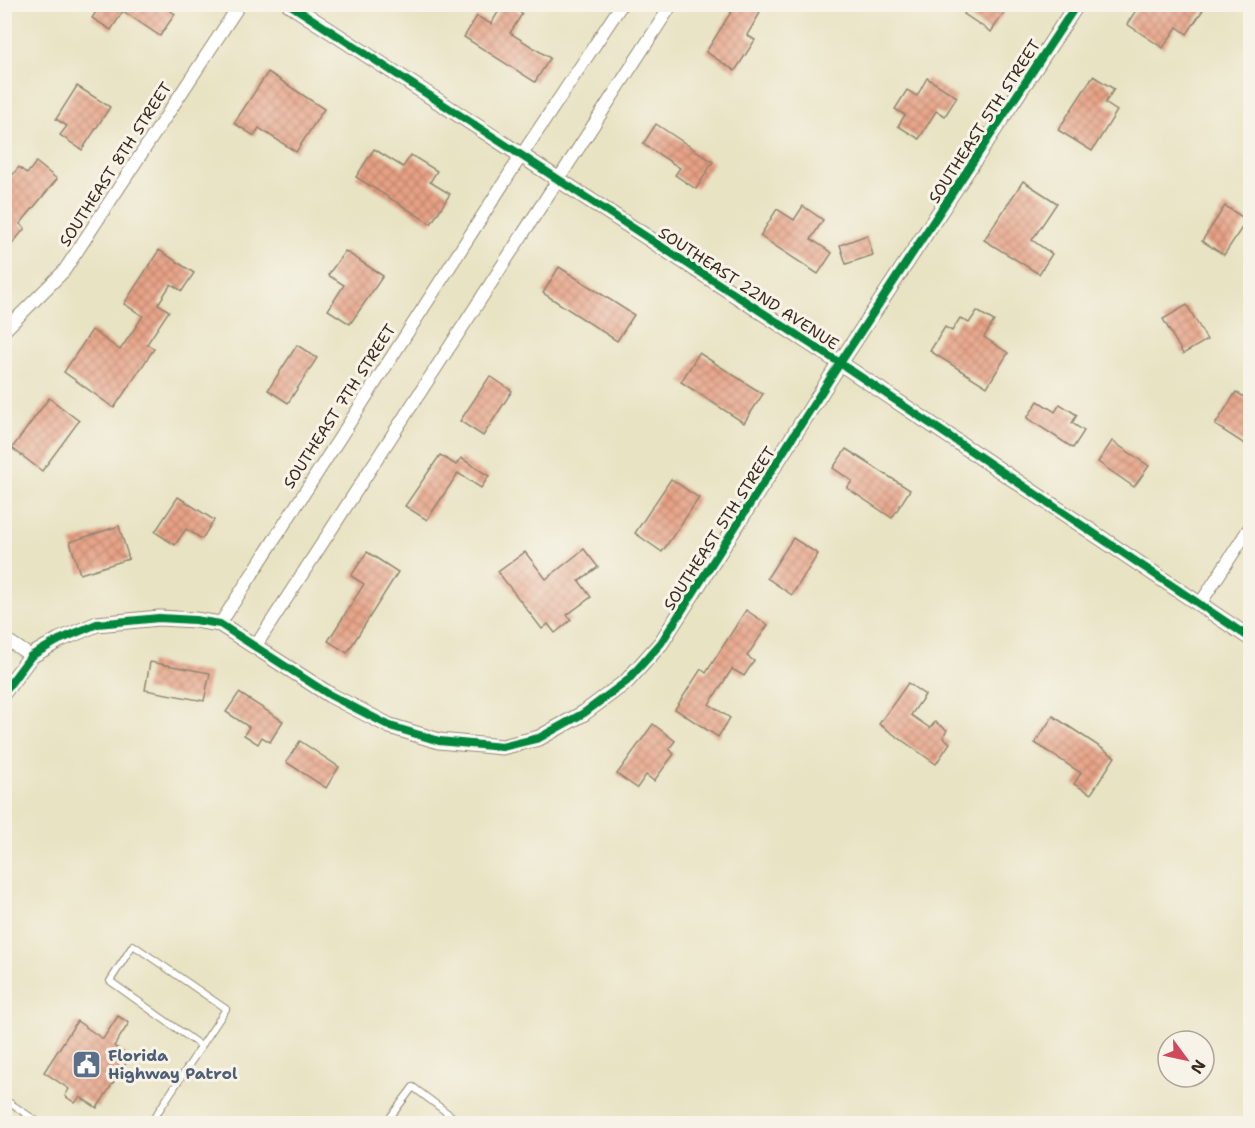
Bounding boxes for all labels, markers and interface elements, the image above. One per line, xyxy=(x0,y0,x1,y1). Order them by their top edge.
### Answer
street label: SOUTHEAST 5TH STREET xyxy=(924,35,1045,207)
street label: SOUTHEAST 8TH STREET xyxy=(54,78,177,251)
street label: SOUTHEAST 22ND AVENUE xyxy=(655,222,843,355)
street label: SOUTHEAST 7TH STREET xyxy=(278,320,401,493)
street label: SOUTHEAST 5TH STREET xyxy=(659,442,780,614)
north arrow xyxy=(1156,1029,1216,1089)
place label: Florida Highway Patrol xyxy=(108,1045,238,1084)
public building icon: Florida Highway Patrol xyxy=(71,1048,103,1080)
text: N xyxy=(1186,1056,1210,1078)

